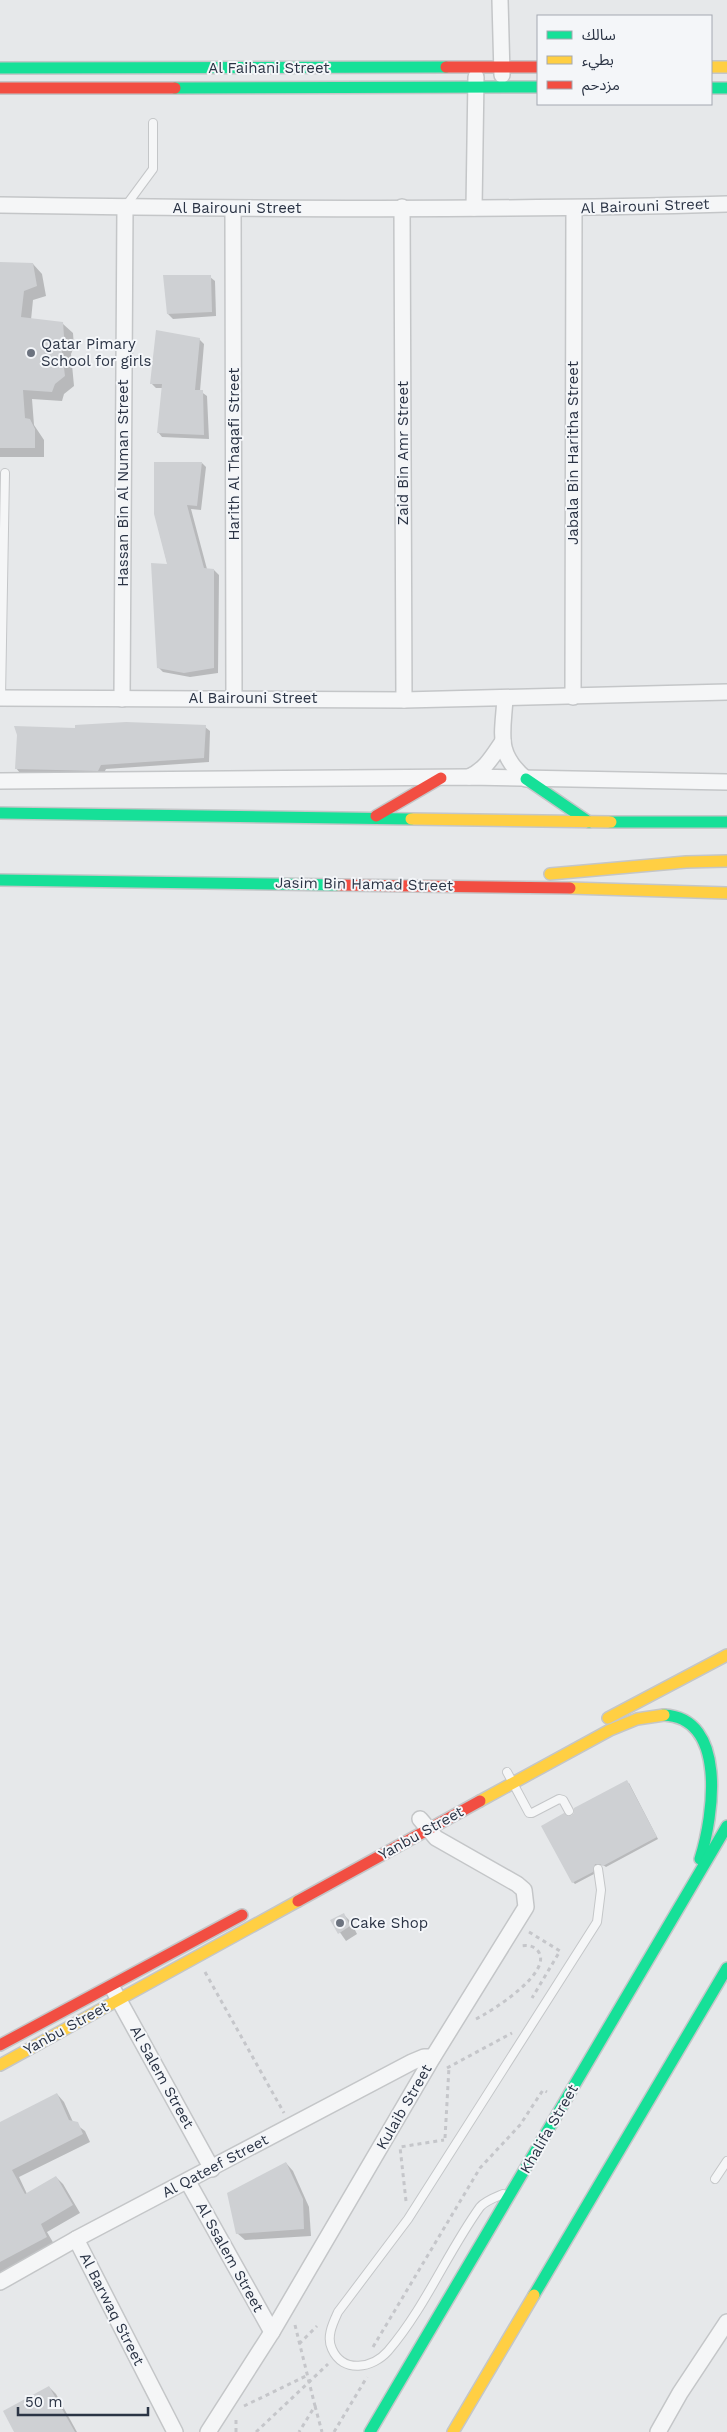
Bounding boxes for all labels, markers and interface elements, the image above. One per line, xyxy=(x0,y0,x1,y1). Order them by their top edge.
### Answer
legend xyxy=(537,15,712,105)
text: سالك xyxy=(582,26,616,44)
text: بطيء xyxy=(582,51,614,71)
street label: Al Faihani Street xyxy=(208,59,330,77)
text: مزدحم xyxy=(582,76,620,96)
street label: Al Bairouni Street xyxy=(580,195,711,217)
street label: Al Bairouni Street xyxy=(172,199,302,217)
place label: Qatar Pimary School for girls xyxy=(41,335,151,370)
marker: Qatar Pimary School for girls xyxy=(25,347,37,359)
street label: Jabala Bin Haritha Street xyxy=(564,360,582,545)
street label: Harith Al Thaqafi Street xyxy=(225,367,243,540)
street label: Hassan Bin Al Numan Street xyxy=(114,379,132,587)
street label: Zaid Bin Amr Street xyxy=(394,380,412,525)
street label: Al Bairouni Street xyxy=(188,689,318,707)
street label: Jasim Bin Hamad Street xyxy=(275,873,454,895)
street label: Yanbu Street xyxy=(376,1802,467,1864)
place label: Cake Shop xyxy=(350,1914,428,1932)
marker: Cake Shop xyxy=(334,1917,346,1929)
street label: Yanbu Street xyxy=(21,1997,112,2059)
street label: Al Salem Street xyxy=(126,2022,198,2132)
street label: Kulaib Street xyxy=(372,2061,436,2153)
street label: Khalifa Street xyxy=(516,2081,582,2177)
street label: Al Qateef Street xyxy=(159,2130,272,2202)
street label: Al Ssalem Street xyxy=(192,2199,268,2316)
street label: Al Barwaq Street xyxy=(76,2250,148,2369)
scale bar xyxy=(18,2384,148,2416)
text: 50 m xyxy=(25,2393,62,2411)

